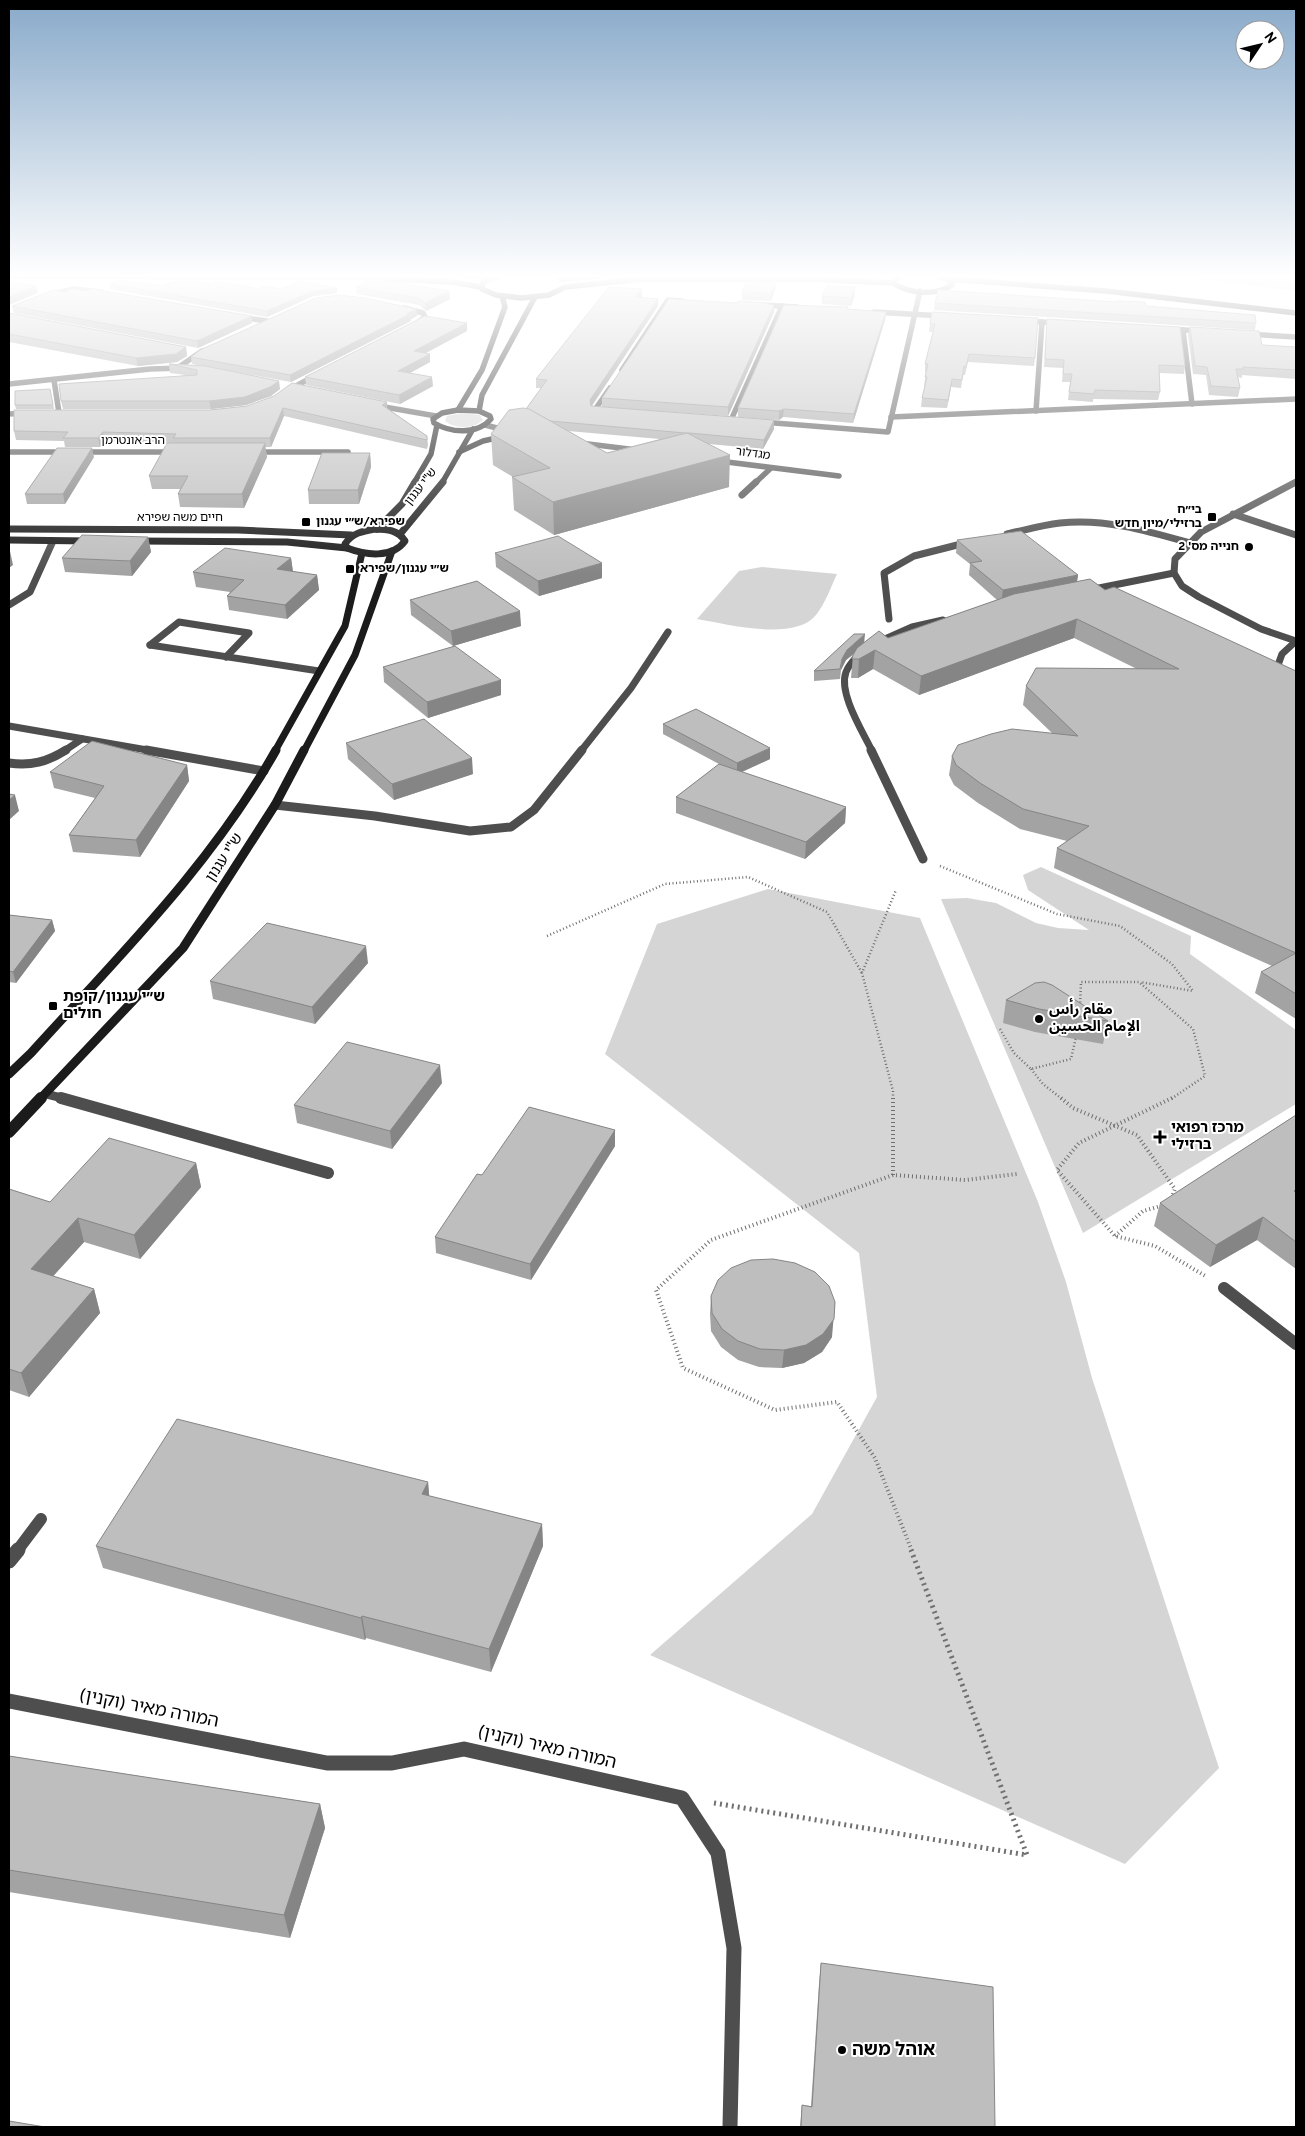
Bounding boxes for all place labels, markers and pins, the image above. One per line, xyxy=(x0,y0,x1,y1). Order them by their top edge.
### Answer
place label: בי״ח ברזילי/מיון חדש xyxy=(1115,502,1202,532)
marker: בי״ח ברזילי/מיון חדש xyxy=(1206,511,1218,523)
place label: שפירא/ש״י עגנון xyxy=(316,514,405,530)
marker: שפירא/ש״י עגנון xyxy=(300,516,312,528)
place label: חנייה מס' 2 xyxy=(1178,539,1239,555)
marker: חנייה מס' 2 xyxy=(1243,541,1255,553)
place label: ש״י עגנון/שפירא xyxy=(360,561,449,577)
marker: ש״י עגנון/שפירא xyxy=(344,563,356,575)
place label: ש״י עגנון/קופת חולים xyxy=(63,988,165,1024)
place label: مقام رأس الإمام الحسين xyxy=(1049,998,1140,1037)
marker: ש״י עגנון/קופת חולים xyxy=(47,1000,59,1012)
marker: مقام رأس الإمام الحسين xyxy=(1033,1013,1045,1025)
place label: מרכז רפואי ברזילי xyxy=(1171,1119,1244,1155)
marker: מרכז רפואי ברזילי xyxy=(1153,1130,1167,1144)
place label: אוהל משה xyxy=(852,2039,935,2062)
marker: אוהל משה xyxy=(836,2044,848,2056)

